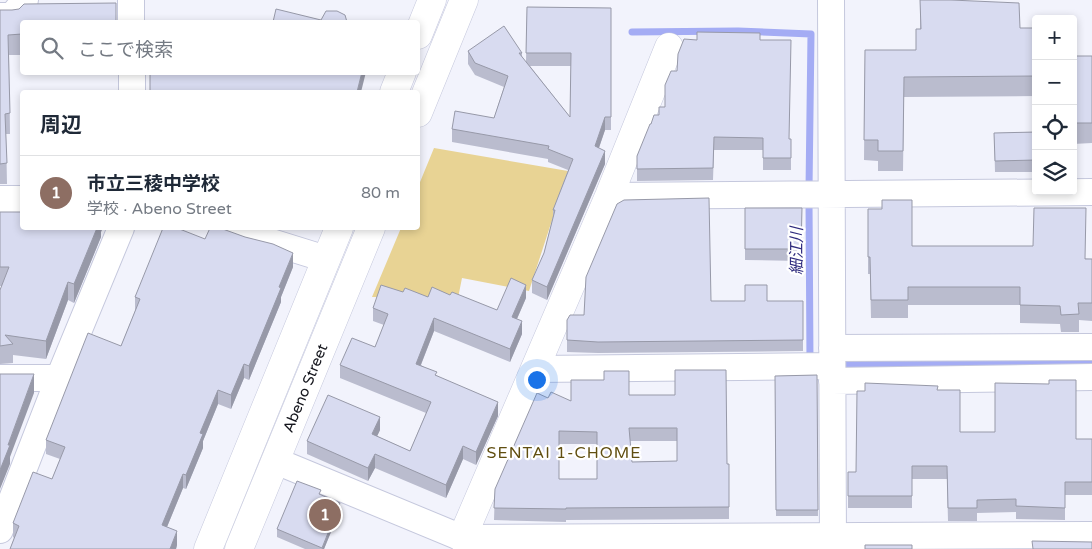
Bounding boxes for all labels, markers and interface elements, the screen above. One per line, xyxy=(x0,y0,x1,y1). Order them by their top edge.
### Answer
map controls xyxy=(1032,15,1077,195)
button: + xyxy=(1032,15,1077,60)
search box xyxy=(20,20,420,75)
icon: search xyxy=(38,34,66,62)
text: ここで検索 xyxy=(78,39,173,61)
button: − xyxy=(1032,60,1077,105)
button: locate xyxy=(1032,105,1077,150)
text: 周辺 xyxy=(40,113,82,138)
button: layers xyxy=(1032,150,1077,195)
text: 市立三稜中学校 xyxy=(87,173,220,195)
text: 1 xyxy=(51,183,61,203)
text: 80 m xyxy=(361,183,400,203)
text: 学校 · Abeno Street xyxy=(87,199,232,219)
water label: 細江川 xyxy=(787,225,807,275)
street label: Abeno Street xyxy=(279,341,332,435)
your location xyxy=(524,367,550,393)
district label: SENTAI 1-CHOME xyxy=(487,443,641,463)
pin: 1 xyxy=(309,496,341,534)

